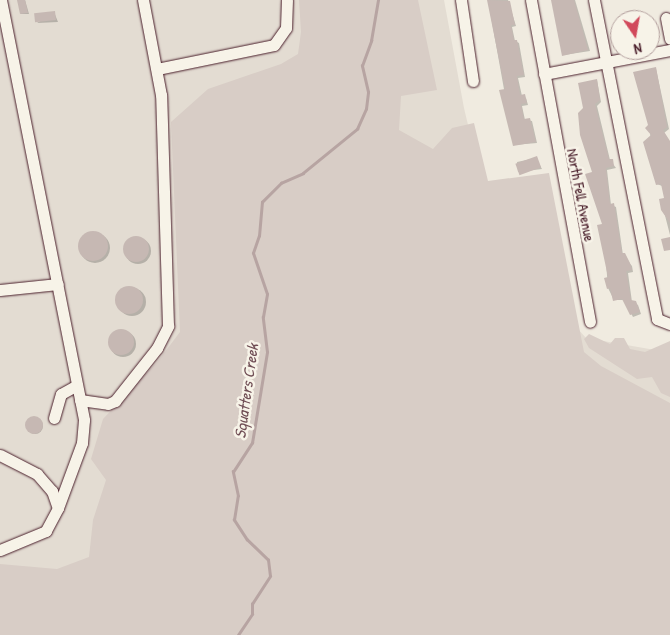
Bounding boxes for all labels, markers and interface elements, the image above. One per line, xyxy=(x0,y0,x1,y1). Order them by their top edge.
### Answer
north arrow xyxy=(610,10,660,60)
text: N xyxy=(632,39,644,59)
street label: North Fell Avenue xyxy=(563,147,599,243)
water label: Squatters Creek xyxy=(230,343,262,439)

